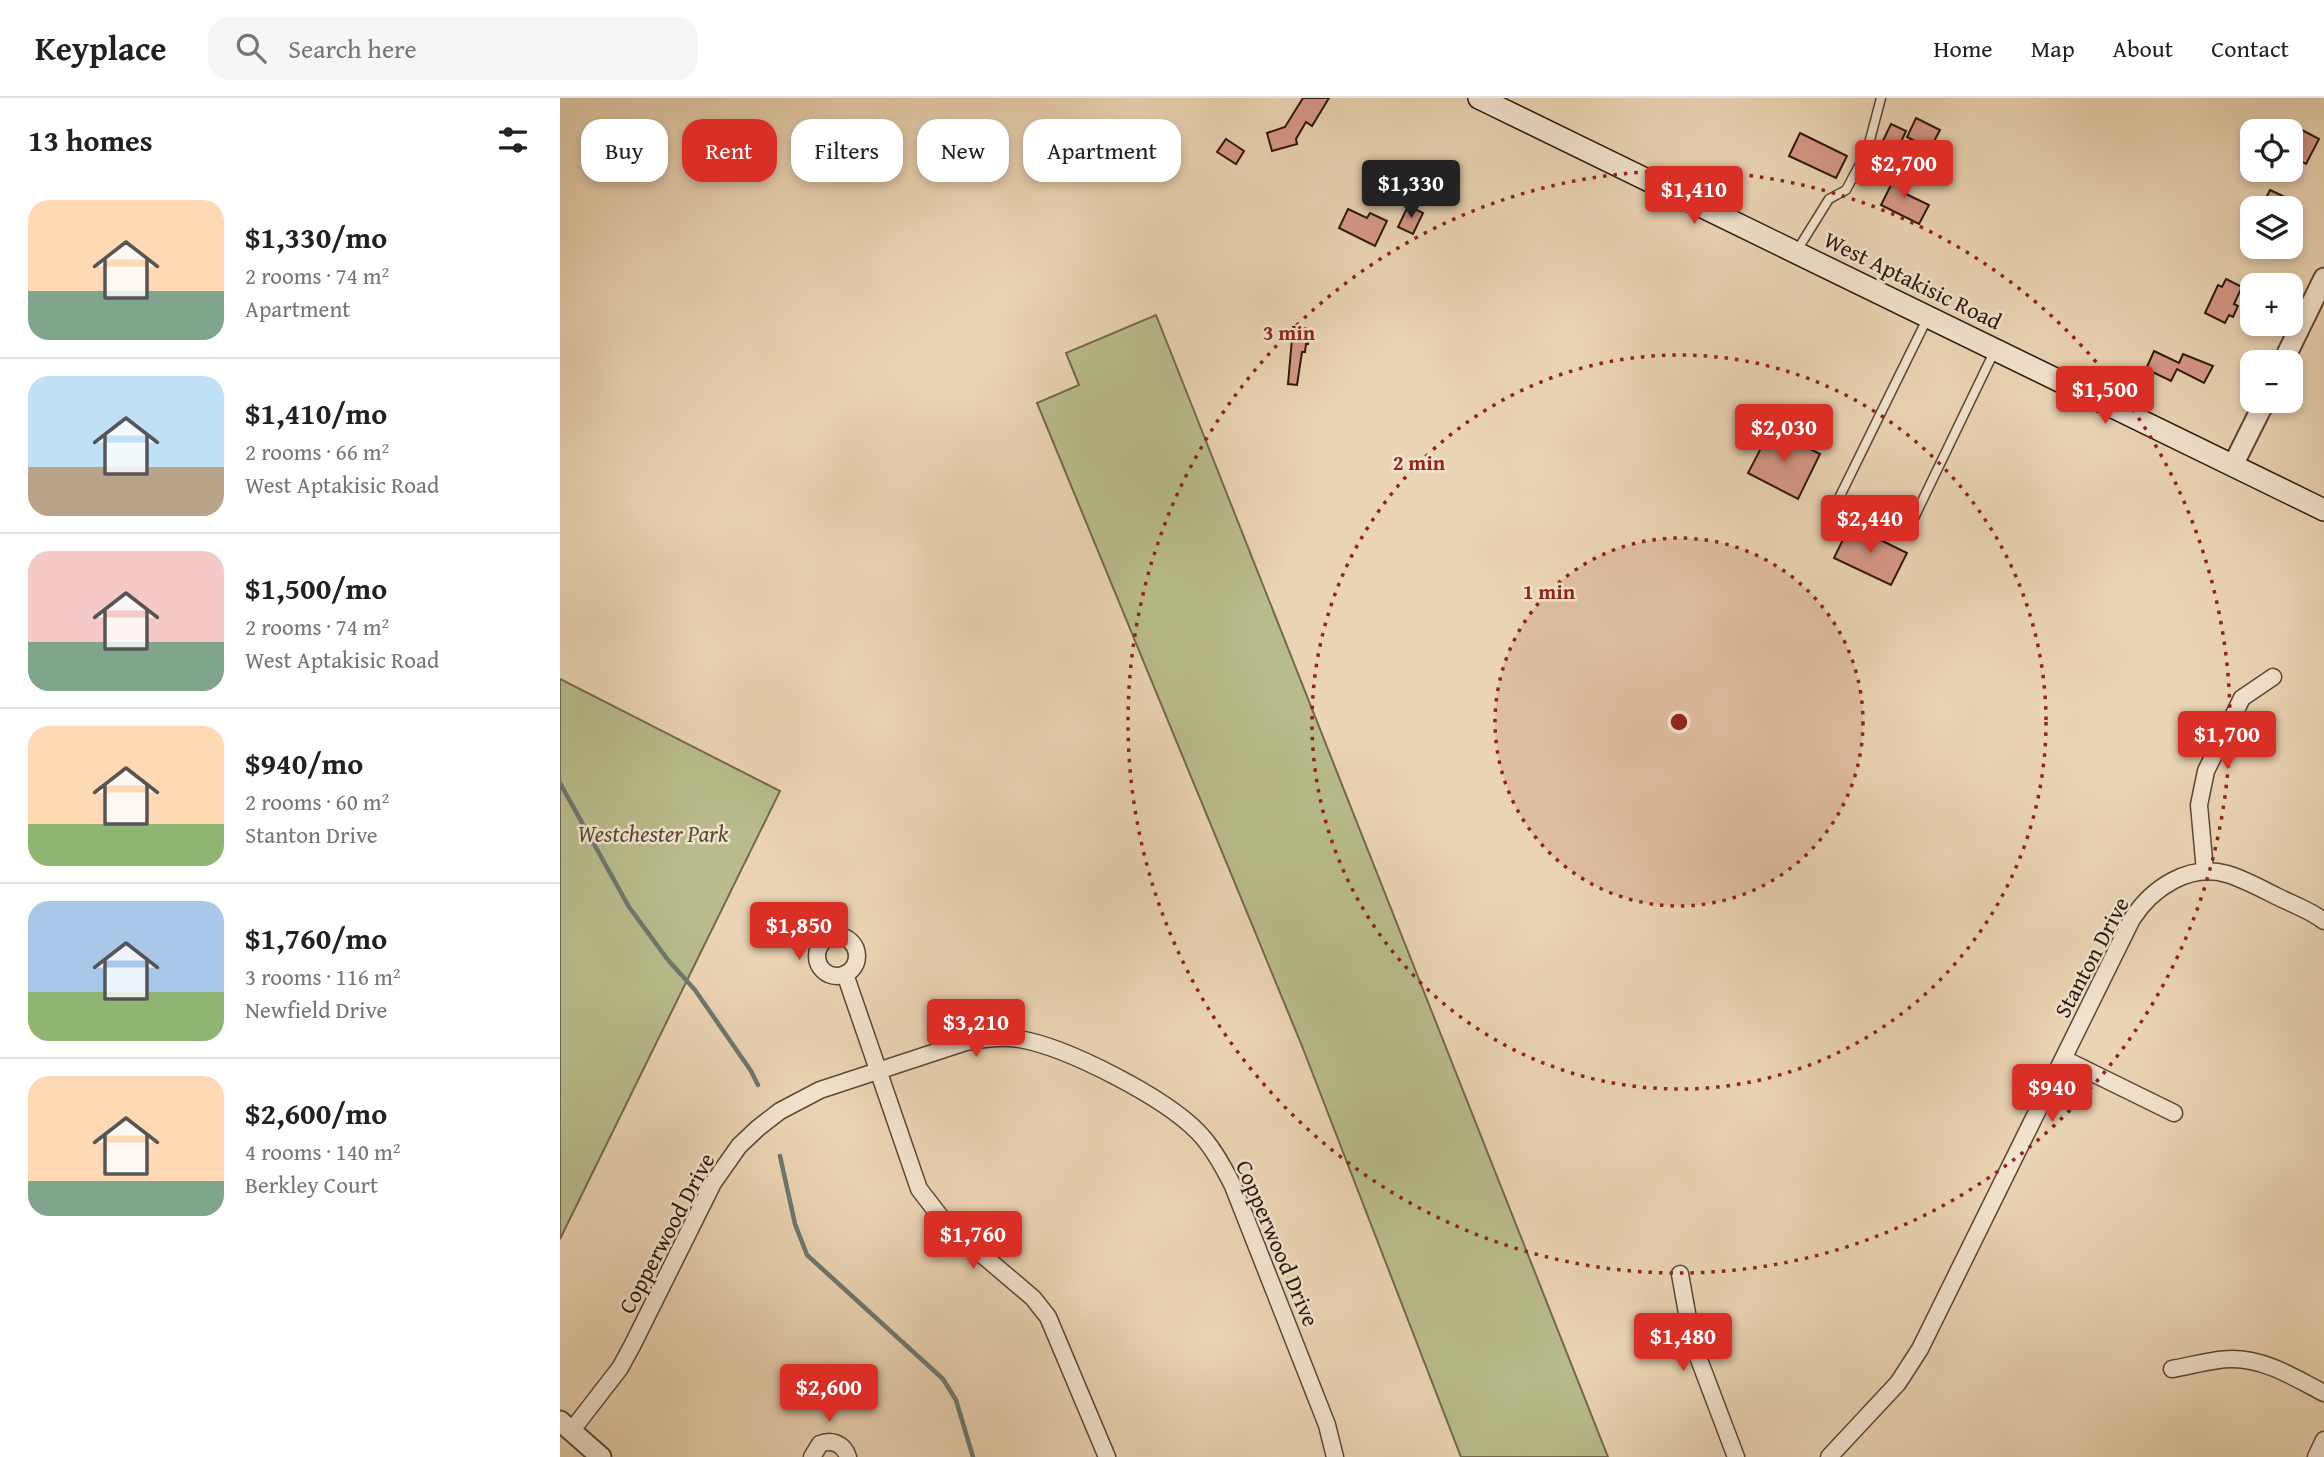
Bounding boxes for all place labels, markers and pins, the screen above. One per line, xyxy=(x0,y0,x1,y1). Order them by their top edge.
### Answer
pin: $2,700 xyxy=(1847,140,1961,200)
pin: $1,330 xyxy=(1354,160,1468,220)
pin: $1,410 xyxy=(1637,166,1751,226)
pin: $1,500 xyxy=(2048,366,2162,426)
pin: $2,030 xyxy=(1727,404,1841,464)
pin: $2,440 xyxy=(1813,496,1927,555)
centre of rings xyxy=(1667,710,1691,734)
pin: $1,700 xyxy=(2170,712,2284,771)
pin: $1,850 xyxy=(742,902,856,962)
pin: $3,210 xyxy=(919,1000,1033,1059)
pin: $940 xyxy=(2011,1065,2093,1124)
pin: $1,760 xyxy=(916,1212,1030,1271)
pin: $1,480 xyxy=(1626,1314,1740,1373)
pin: $2,600 xyxy=(772,1364,886,1424)

